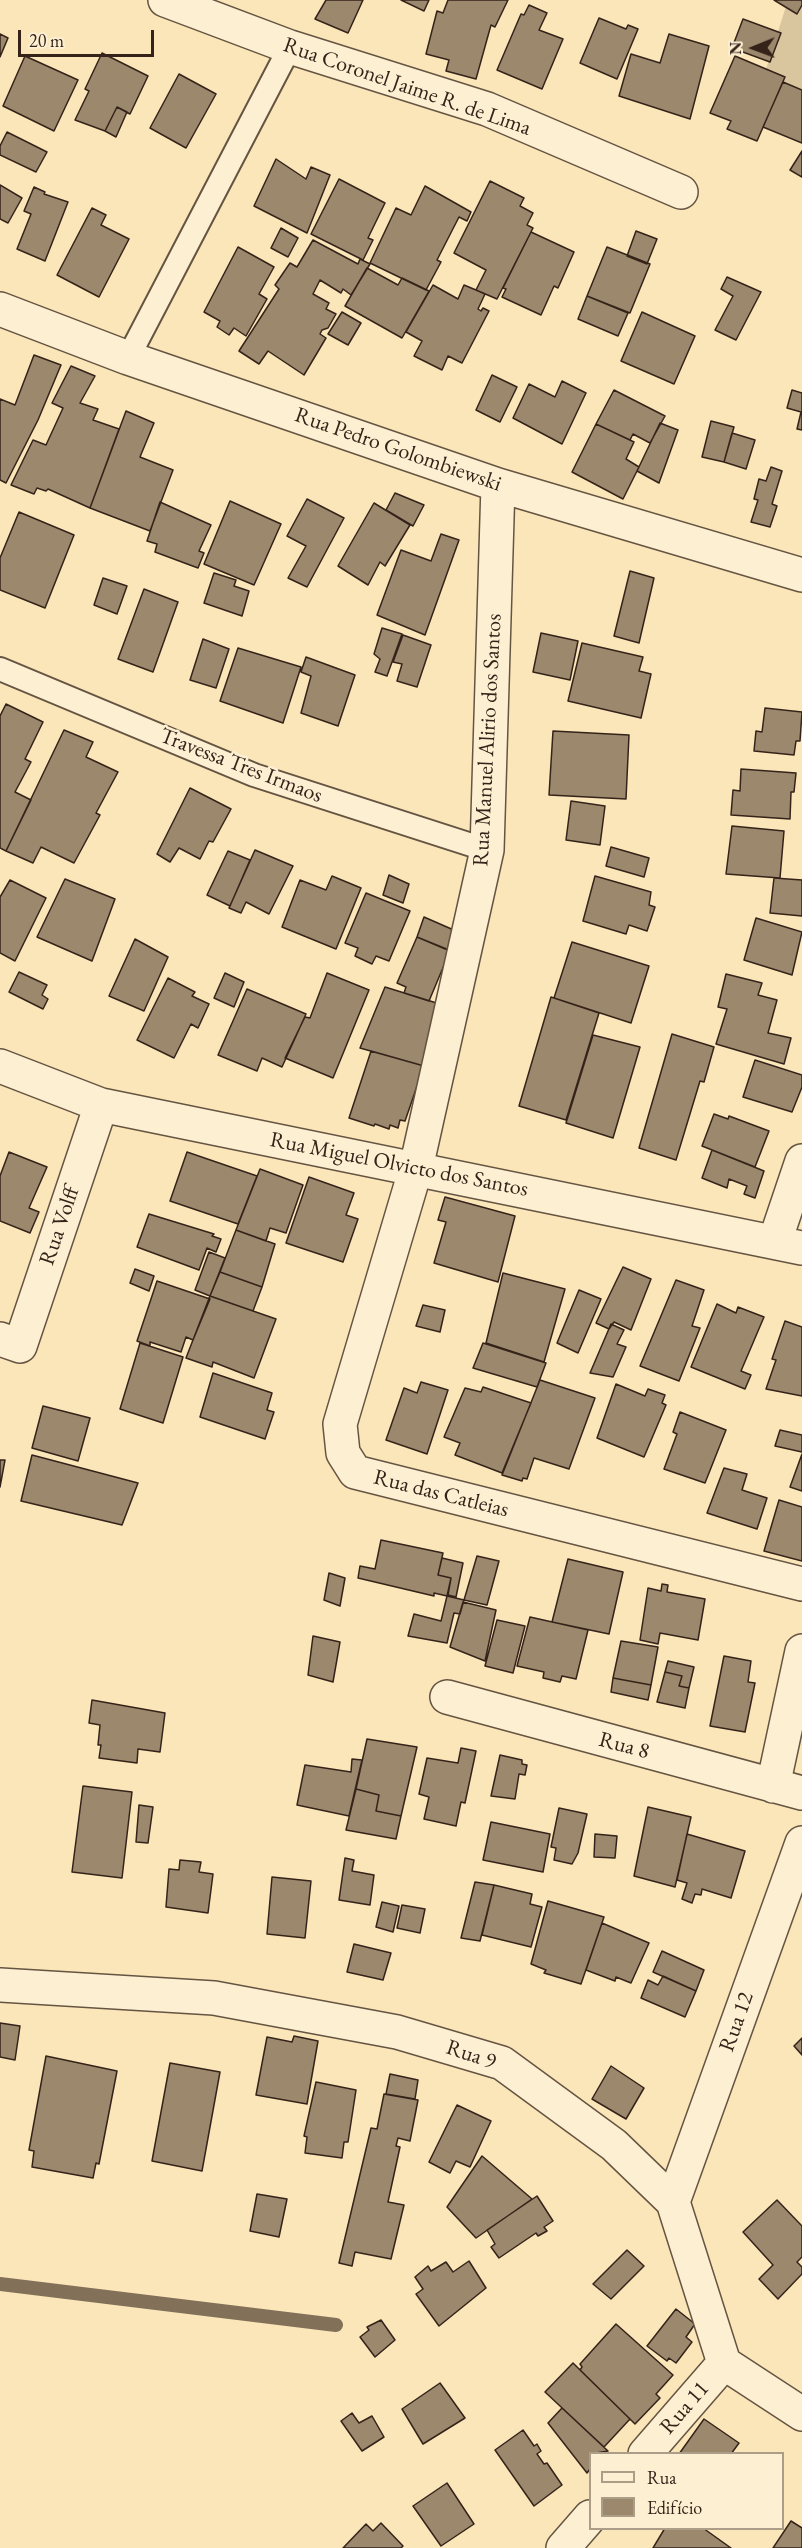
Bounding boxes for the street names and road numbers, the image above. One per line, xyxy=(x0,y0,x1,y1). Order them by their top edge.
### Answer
street label: Rua Coronel Jaime R. de Lima xyxy=(280,32,534,142)
street label: Rua Pedro Golombiewski xyxy=(291,402,505,498)
street label: Rua Manuel Alirio dos Santos xyxy=(468,613,508,867)
street label: Travessa Tres Irmaos xyxy=(156,723,326,809)
street label: Rua Miguel Olvicto dos Santos xyxy=(268,1127,530,1203)
street label: Rua Volff xyxy=(34,1183,86,1269)
street label: Rua das Catleias xyxy=(371,1464,511,1524)
street label: Rua 8 xyxy=(596,1727,652,1765)
street label: Rua 12 xyxy=(714,1989,760,2055)
street label: Rua 9 xyxy=(443,2035,499,2075)
street label: Rua 11 xyxy=(655,2376,715,2440)

